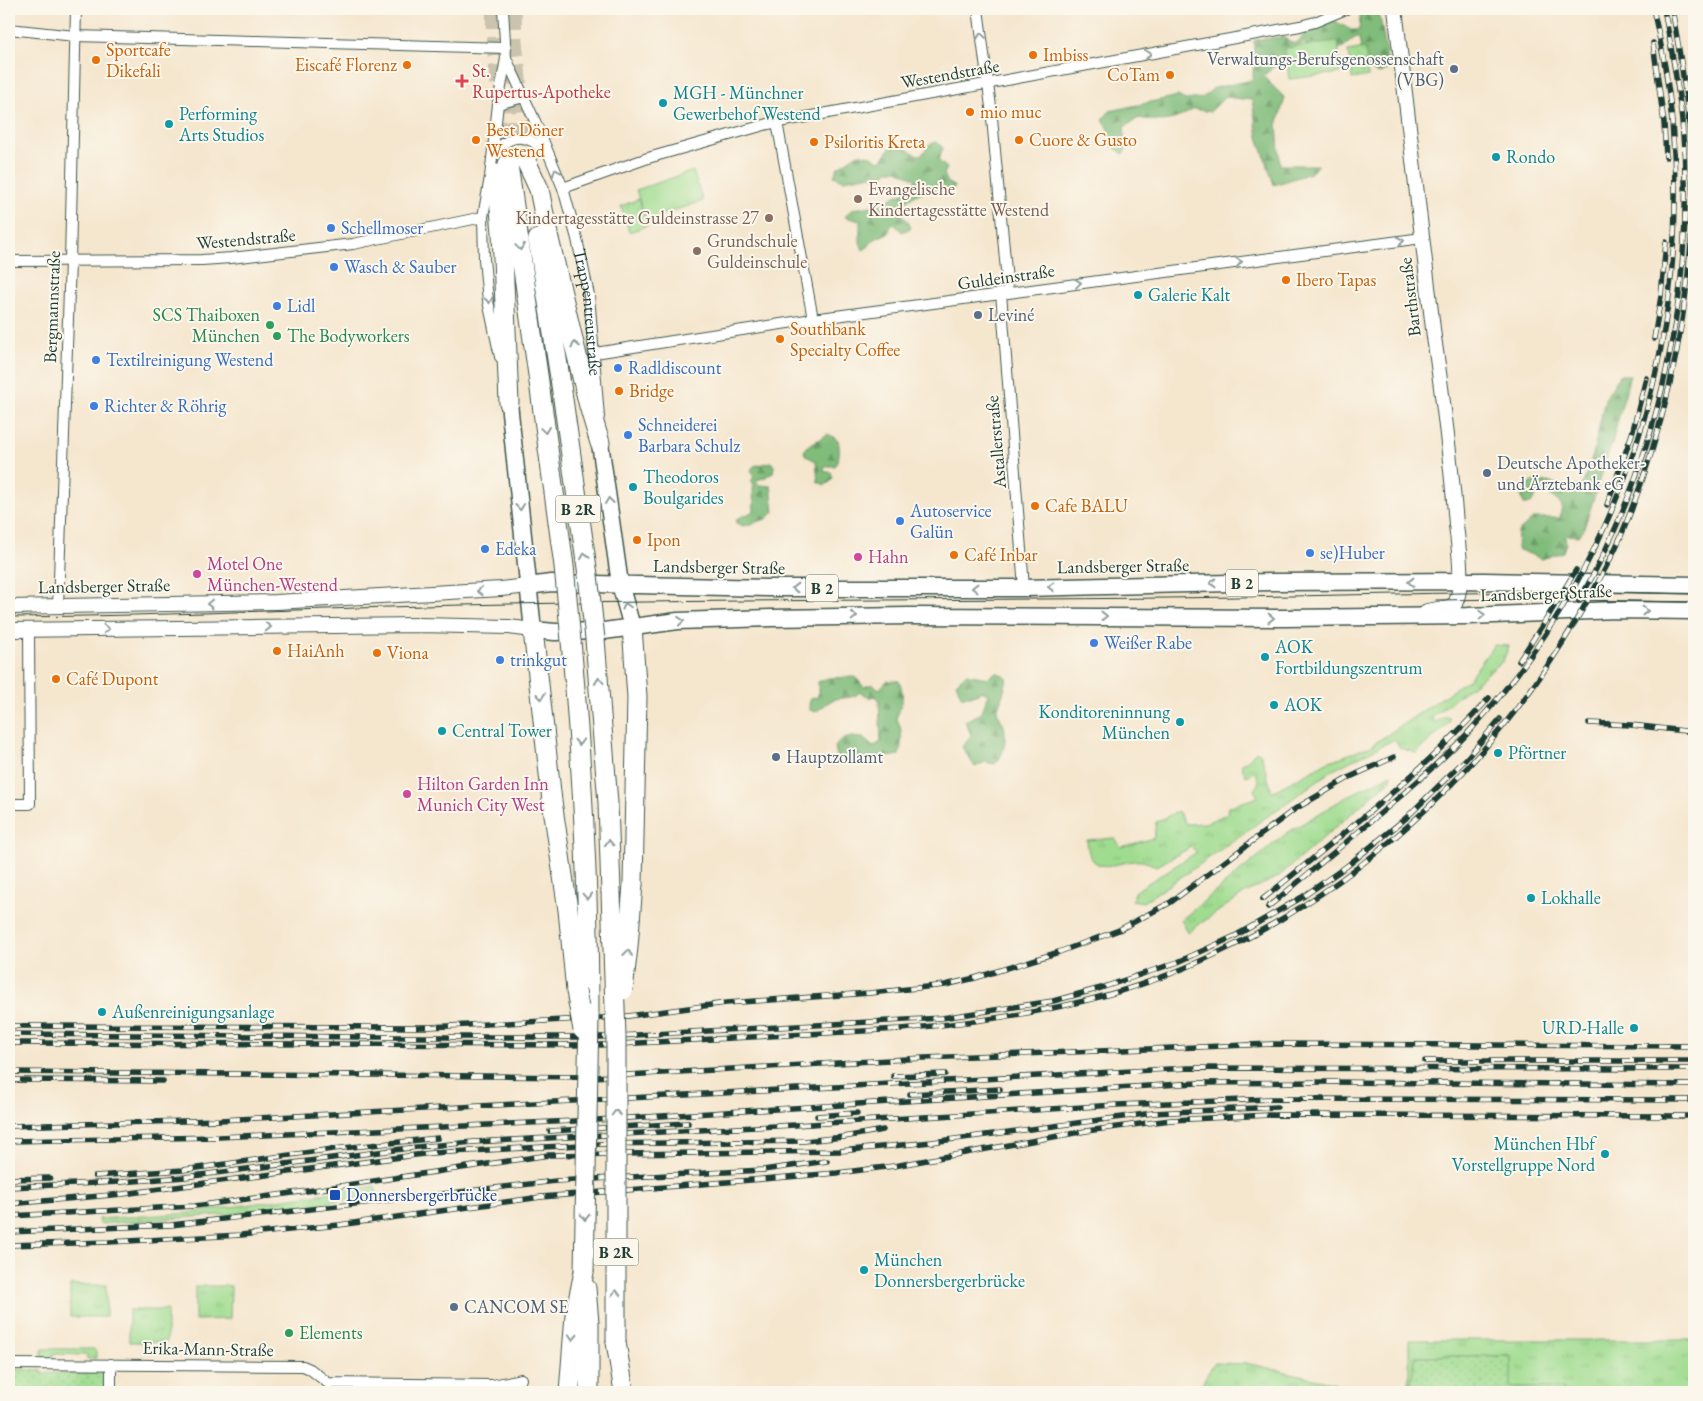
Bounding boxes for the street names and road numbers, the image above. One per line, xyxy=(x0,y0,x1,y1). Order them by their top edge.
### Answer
street label: Westendstraße xyxy=(899,54,1001,93)
street label: Westendstraße xyxy=(195,223,297,254)
street label: Trappentreustraße xyxy=(568,247,608,376)
street label: Bergmannstraße xyxy=(38,250,65,364)
street label: Barthstraße xyxy=(1393,256,1426,338)
street label: Guldeinstraße xyxy=(956,258,1056,295)
street label: Astallerstraße xyxy=(980,394,1011,491)
road number: B 2R xyxy=(556,496,600,522)
street label: Landsberger Straße xyxy=(1057,553,1189,578)
street label: Landsberger Straße xyxy=(653,554,785,579)
road number: B 2 xyxy=(1226,570,1258,596)
street label: Landsberger Straße xyxy=(38,573,170,598)
road number: B 2 xyxy=(806,574,838,602)
street label: Landsberger Straße xyxy=(1480,579,1612,606)
road number: B 2R xyxy=(594,1238,638,1266)
street label: Erika-Mann-Straße xyxy=(142,1336,274,1361)

